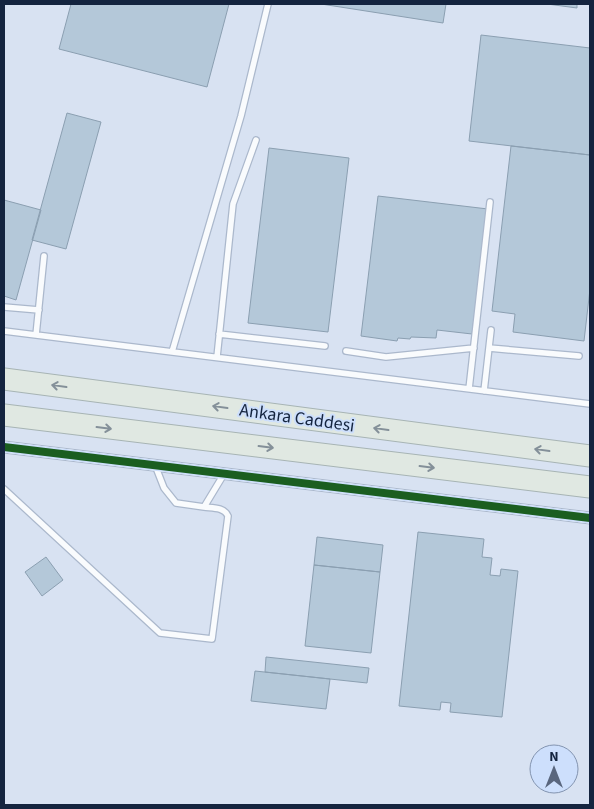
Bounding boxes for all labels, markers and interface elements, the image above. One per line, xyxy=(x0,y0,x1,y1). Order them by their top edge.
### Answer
one-way arrow xyxy=(51,381,67,391)
street label: Ankara Caddesi xyxy=(238,398,356,438)
one-way arrow xyxy=(212,402,228,412)
one-way arrow xyxy=(96,423,112,433)
one-way arrow xyxy=(373,424,389,434)
one-way arrow xyxy=(257,442,273,452)
one-way arrow xyxy=(534,445,550,455)
one-way arrow xyxy=(419,462,435,472)
north arrow xyxy=(529,744,579,794)
text: N xyxy=(549,747,559,767)

